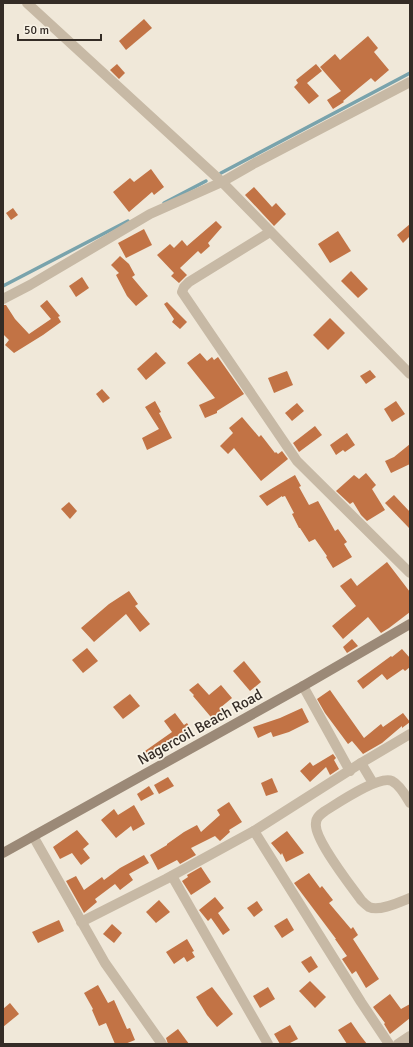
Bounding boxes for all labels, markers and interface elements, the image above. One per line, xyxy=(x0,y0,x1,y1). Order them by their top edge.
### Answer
scale bar xyxy=(18,16,101,42)
text: 50 m xyxy=(24,23,49,38)
street label: Nagercoil Beach Road xyxy=(135,685,266,769)

